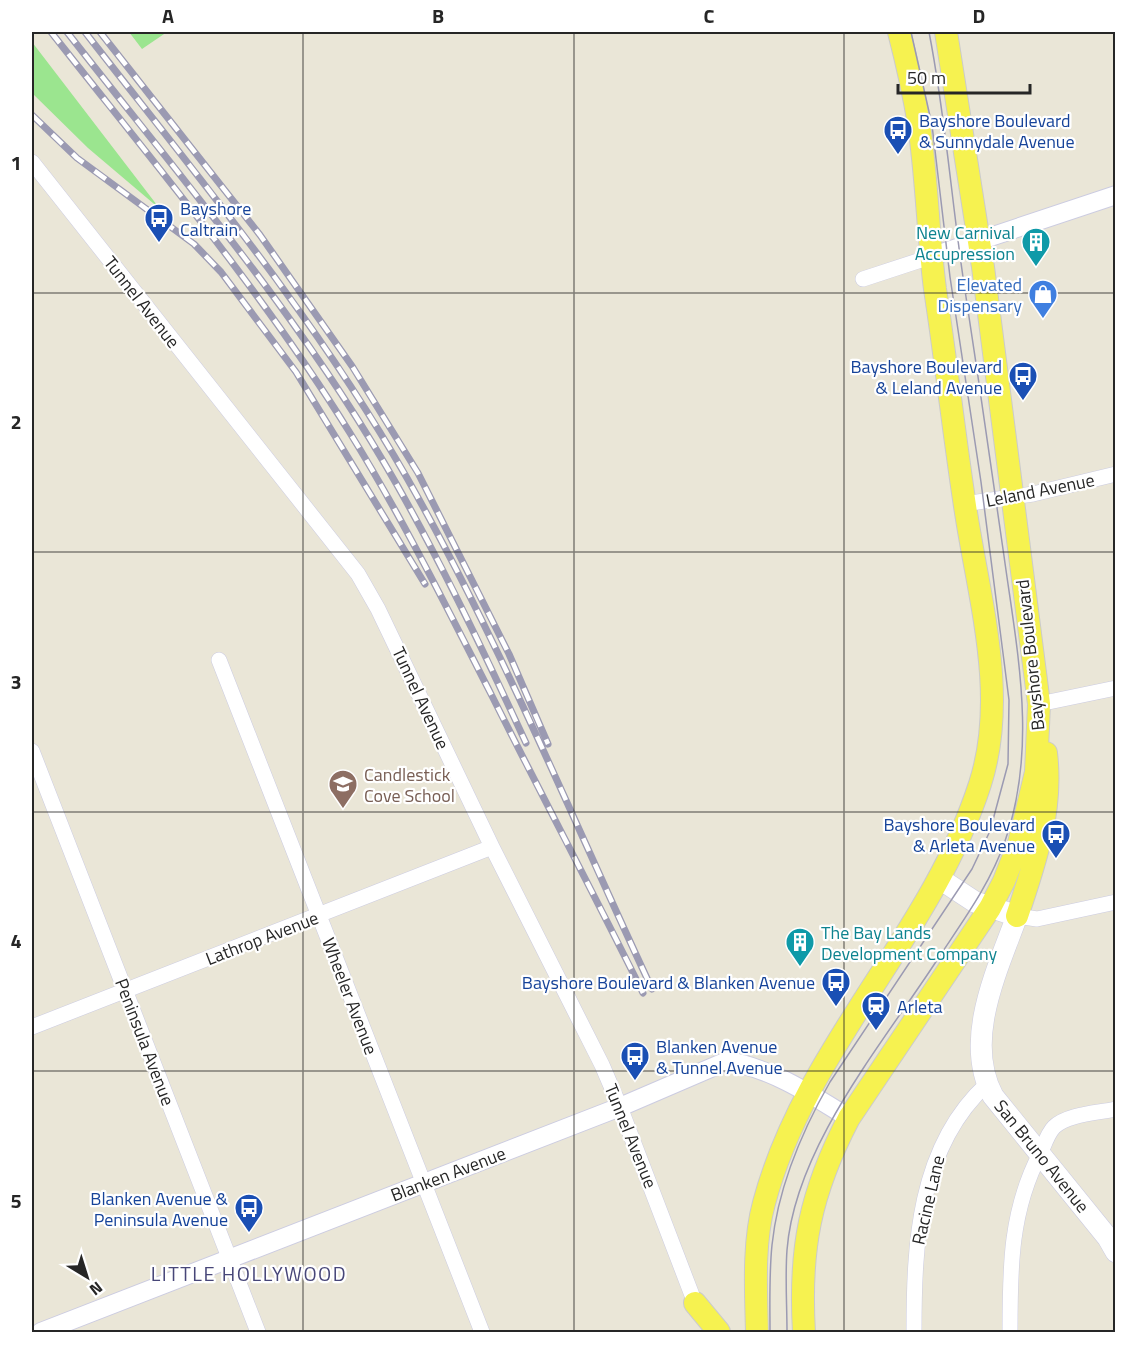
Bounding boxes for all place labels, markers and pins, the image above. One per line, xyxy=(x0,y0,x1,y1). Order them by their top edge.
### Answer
place label: Bayshore Boulevard & Sunnydale Avenue xyxy=(919,107,1074,155)
bus stop icon: Bayshore Boulevard & Sunnydale Avenue xyxy=(882,114,914,156)
place label: Bayshore Caltrain xyxy=(180,195,251,243)
bus stop icon: Bayshore Caltrain xyxy=(143,202,175,244)
place label: New Carnival Accupression xyxy=(915,219,1015,267)
building icon: New Carnival Accupression xyxy=(1020,226,1052,268)
place label: Elevated Dispensary xyxy=(938,271,1022,319)
shop icon: Elevated Dispensary xyxy=(1027,278,1059,320)
place label: Bayshore Boulevard & Leland Avenue xyxy=(850,353,1002,401)
bus stop icon: Bayshore Boulevard & Leland Avenue xyxy=(1007,360,1039,402)
place label: Candlestick Cove School xyxy=(364,761,455,809)
school or university icon: Candlestick Cove School xyxy=(327,768,359,810)
place label: Bayshore Boulevard & Arleta Avenue xyxy=(883,811,1035,859)
bus stop icon: Bayshore Boulevard & Arleta Avenue xyxy=(1040,818,1072,860)
place label: The Bay Lands Development Company xyxy=(821,919,998,967)
building icon: The Bay Lands Development Company xyxy=(784,926,816,968)
bus stop icon: Bayshore Boulevard & Blanken Avenue xyxy=(820,966,852,1008)
place label: Bayshore Boulevard & Blanken Avenue xyxy=(522,969,815,996)
station icon: Arleta xyxy=(860,990,892,1032)
place label: Arleta xyxy=(897,993,943,1020)
place label: Blanken Avenue & Tunnel Avenue xyxy=(656,1033,783,1081)
bus stop icon: Blanken Avenue & Tunnel Avenue xyxy=(619,1040,651,1082)
place label: Blanken Avenue & Peninsula Avenue xyxy=(90,1185,229,1233)
bus stop icon: Blanken Avenue & Peninsula Avenue xyxy=(233,1192,265,1234)

